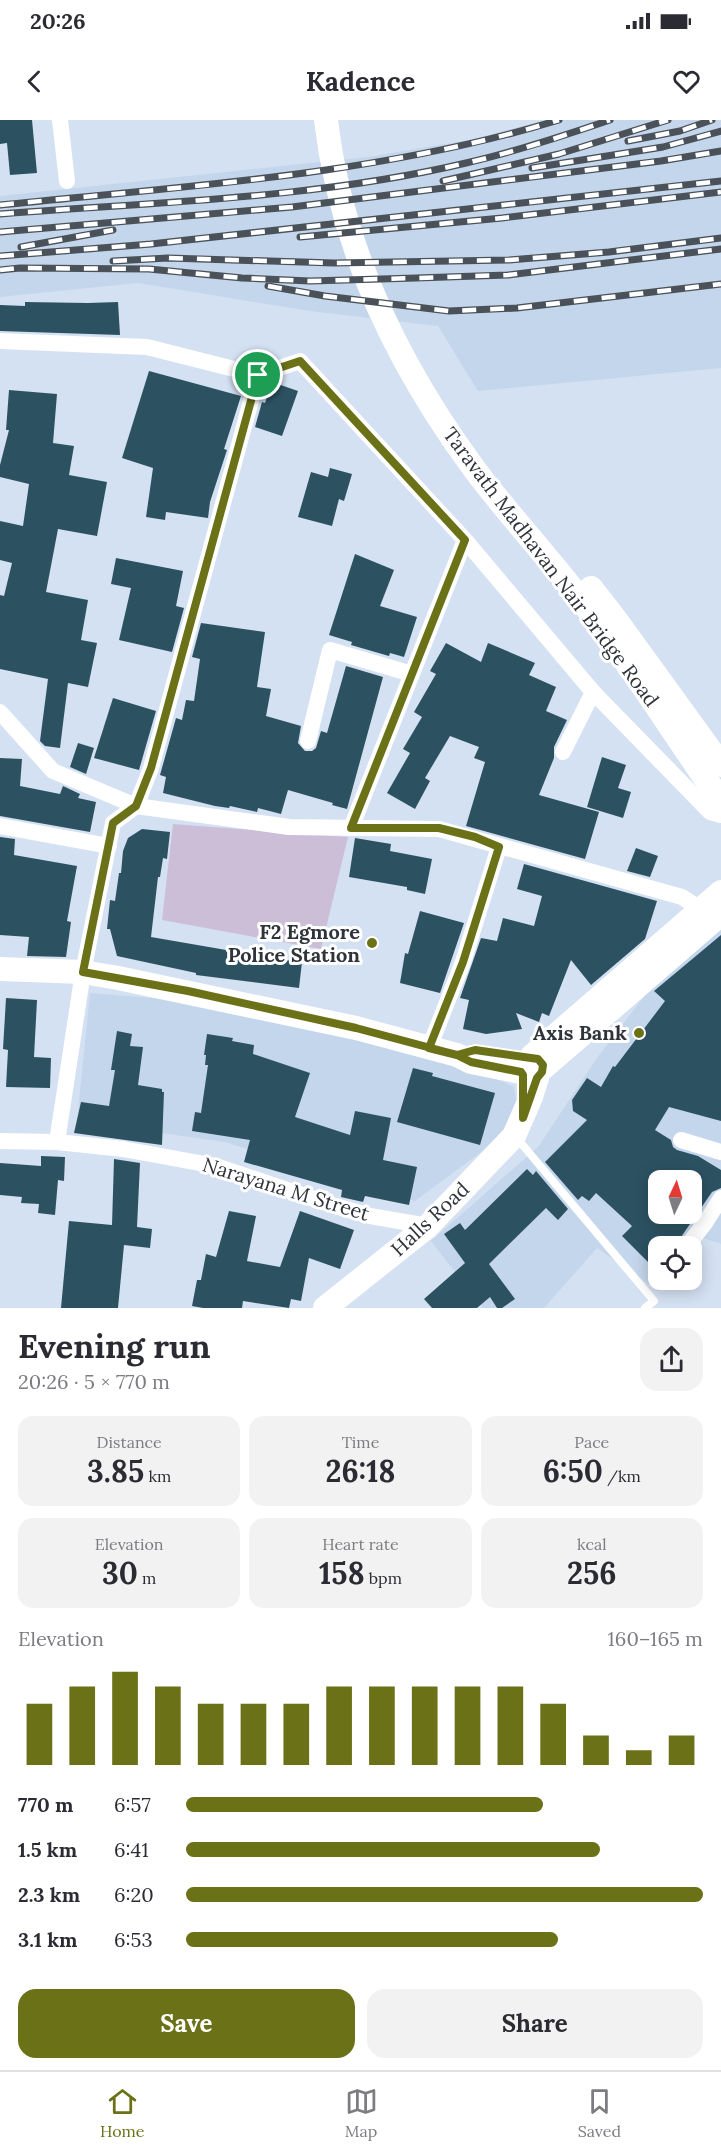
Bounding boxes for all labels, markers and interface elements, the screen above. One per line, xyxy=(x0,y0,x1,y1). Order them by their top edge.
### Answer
text: 20:26 xyxy=(30,7,86,35)
text: Kadence xyxy=(306,64,415,98)
icon: back xyxy=(18,65,51,98)
icon: heart xyxy=(670,65,703,98)
pin xyxy=(232,349,283,400)
icon: arrive xyxy=(241,358,274,391)
street label: Taravath Madhavan Nair Bridge Road xyxy=(438,422,665,711)
place label: F2 Egmore Police Station xyxy=(228,919,360,967)
marker: F2 Egmore Police Station xyxy=(365,936,379,950)
place label: Axis Bank xyxy=(533,1020,627,1045)
marker: Axis Bank xyxy=(632,1026,646,1040)
street label: Narayana M Street xyxy=(200,1151,373,1226)
north arrow xyxy=(648,1170,702,1224)
map controls xyxy=(648,1170,702,1290)
street label: Halls Road xyxy=(385,1176,474,1261)
button: locate xyxy=(648,1236,702,1290)
text: Evening run xyxy=(18,1325,210,1367)
button: share xyxy=(640,1328,703,1391)
text: 20:26 · 5 × 770 m xyxy=(18,1369,170,1394)
text: Distance xyxy=(97,1432,162,1452)
text: Time xyxy=(342,1432,379,1452)
text: Pace xyxy=(574,1432,609,1452)
text: 3.85 xyxy=(87,1452,144,1490)
text: 26:18 xyxy=(325,1452,396,1490)
text: 6:50 xyxy=(543,1452,603,1490)
text: km xyxy=(144,1466,171,1486)
text: /km xyxy=(603,1466,641,1486)
text: Elevation xyxy=(95,1534,164,1554)
text: Heart rate xyxy=(322,1534,399,1554)
text: kcal xyxy=(577,1534,607,1554)
text: 30 xyxy=(102,1554,138,1592)
text: 158 xyxy=(319,1554,365,1592)
text: 256 xyxy=(567,1554,617,1592)
text: m xyxy=(138,1568,156,1588)
text: bpm xyxy=(365,1568,402,1588)
text: Elevation xyxy=(18,1626,104,1651)
text: 160–165 m xyxy=(608,1626,703,1651)
text: 770 m xyxy=(18,1792,73,1817)
text: 6:57 xyxy=(114,1792,151,1817)
text: 1.5 km xyxy=(18,1837,77,1862)
text: 6:41 xyxy=(114,1837,149,1862)
text: 2.3 km xyxy=(18,1882,80,1907)
text: 6:20 xyxy=(114,1882,154,1907)
text: 3.1 km xyxy=(18,1927,78,1952)
text: 6:53 xyxy=(114,1927,153,1952)
button: Save xyxy=(18,1989,355,2058)
button: Share xyxy=(367,1989,703,2058)
tab: Home xyxy=(100,2085,145,2141)
tab: Map xyxy=(345,2085,378,2141)
tab: Saved xyxy=(578,2085,621,2141)

